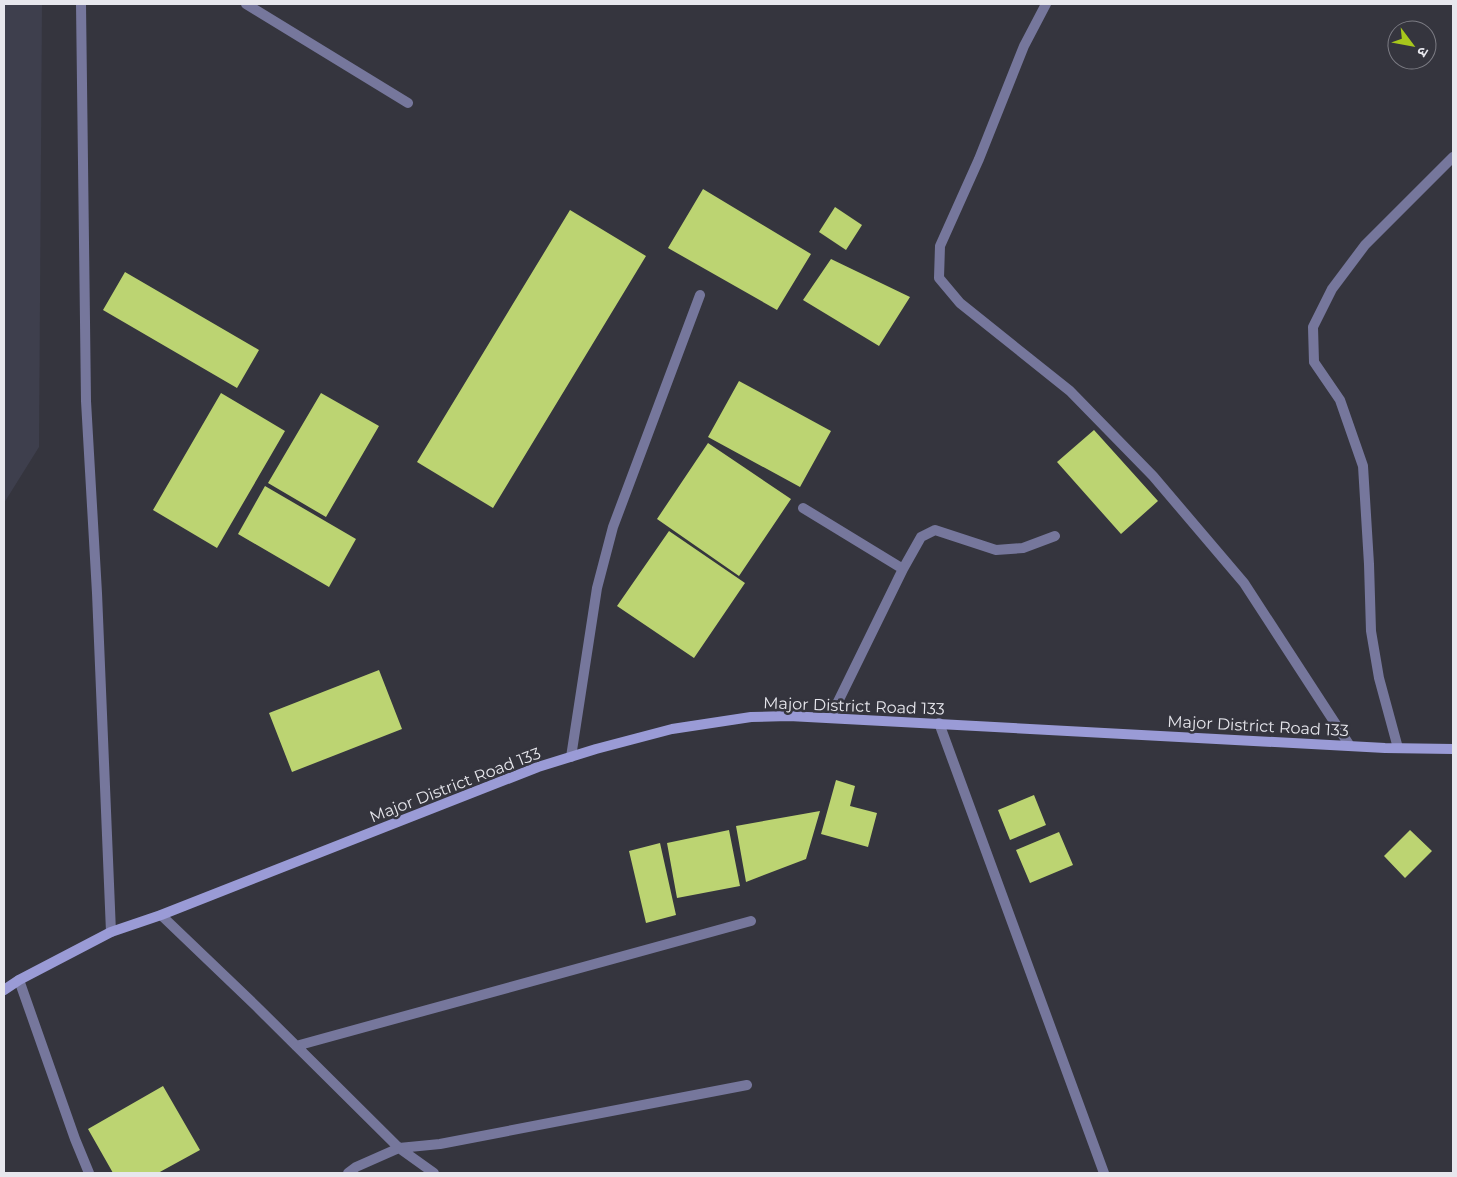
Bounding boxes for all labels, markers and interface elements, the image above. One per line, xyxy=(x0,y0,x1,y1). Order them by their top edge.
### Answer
north arrow xyxy=(1387,20,1437,70)
text: उ xyxy=(1413,44,1433,61)
street label: Major District Road 133 xyxy=(763,693,945,719)
street label: Major District Road 133 xyxy=(1167,712,1349,740)
street label: Major District Road 133 xyxy=(367,744,543,826)

